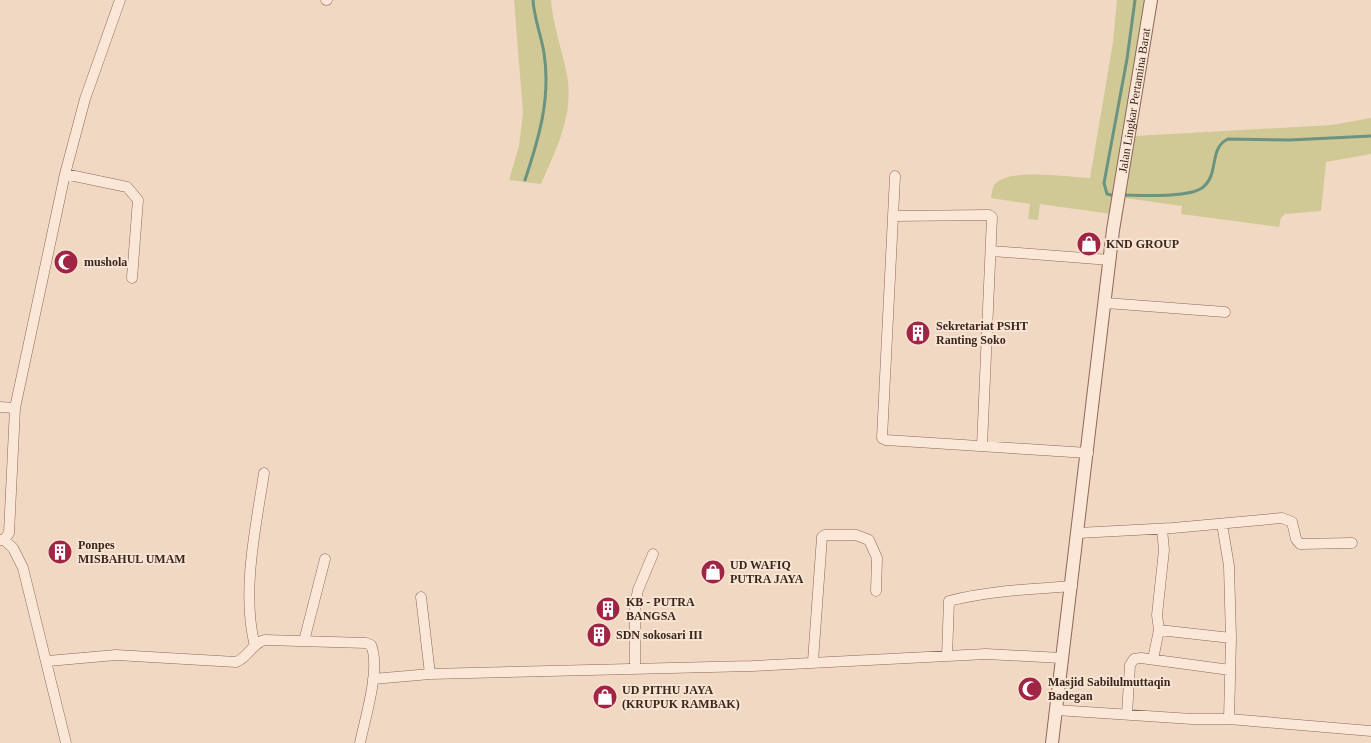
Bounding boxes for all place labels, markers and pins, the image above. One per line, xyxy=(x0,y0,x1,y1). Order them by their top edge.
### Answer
shop icon: KND GROUP xyxy=(1076,231,1102,257)
place label: KND GROUP xyxy=(1106,237,1179,251)
mosque icon: mushola xyxy=(53,249,79,275)
place label: mushola xyxy=(84,255,127,269)
place label: Sekretariat PSHT Ranting Soko xyxy=(936,319,1028,347)
building icon: Sekretariat PSHT Ranting Soko xyxy=(905,320,931,346)
place label: Ponpes MISBAHUL UMAM xyxy=(78,538,186,566)
building icon: Ponpes MISBAHUL UMAM xyxy=(47,539,73,565)
place label: UD WAFIQ PUTRA JAYA xyxy=(730,558,804,586)
shop icon: UD WAFIQ PUTRA JAYA xyxy=(700,559,726,585)
place label: KB - PUTRA BANGSA xyxy=(626,595,695,623)
building icon: KB - PUTRA BANGSA xyxy=(595,596,621,622)
building icon: SDN sokosari III xyxy=(586,622,612,648)
place label: SDN sokosari III xyxy=(616,628,703,642)
place label: Masjid Sabilulmuttaqin Badegan xyxy=(1048,675,1171,703)
mosque icon: Masjid Sabilulmuttaqin Badegan xyxy=(1017,676,1043,702)
place label: UD PITHU JAYA (KRUPUK RAMBAK) xyxy=(622,683,740,711)
shop icon: UD PITHU JAYA (KRUPUK RAMBAK) xyxy=(592,684,618,710)

